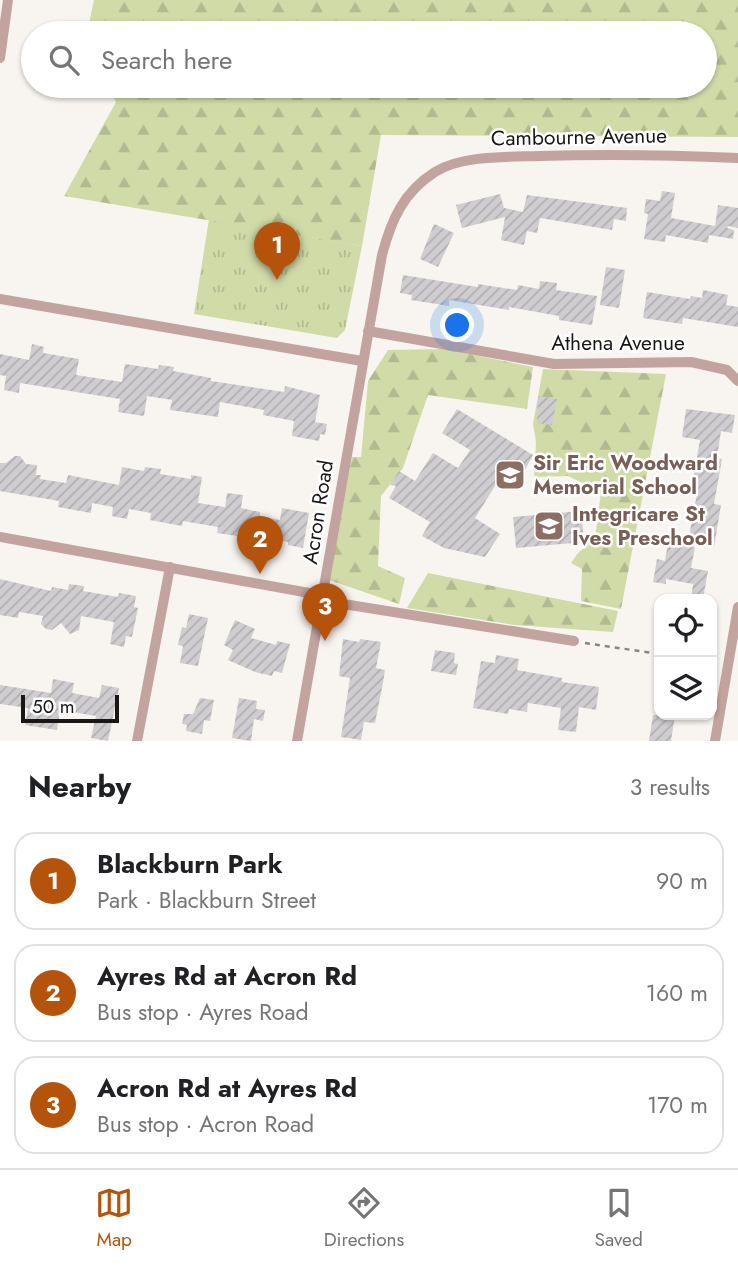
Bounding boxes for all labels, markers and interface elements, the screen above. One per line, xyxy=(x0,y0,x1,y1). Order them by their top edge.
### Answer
search box xyxy=(21,21,717,98)
icon: search xyxy=(45,41,83,79)
text: Search here xyxy=(101,41,233,79)
street label: Cambourne Avenue xyxy=(491,120,667,154)
pin: 1 xyxy=(254,222,300,280)
your location xyxy=(440,308,474,342)
street label: Athena Avenue xyxy=(551,328,685,358)
place label: Sir Eric Woodward Memorial School xyxy=(533,448,718,502)
street label: Acron Road xyxy=(295,458,341,566)
school or university icon: Sir Eric Woodward Memorial School xyxy=(493,458,527,492)
place label: Integricare St Ives Preschool xyxy=(572,499,713,553)
school or university icon: Integricare St Ives Preschool xyxy=(532,509,566,543)
pin: 2 xyxy=(237,516,283,574)
pin: 3 xyxy=(302,583,348,641)
map controls xyxy=(654,594,717,720)
button: locate xyxy=(654,594,717,657)
button: layers xyxy=(654,657,717,720)
scale bar xyxy=(21,692,119,724)
text: 50 m xyxy=(32,693,75,720)
text: Nearby xyxy=(28,765,131,808)
text: 3 results xyxy=(630,770,710,804)
text: Blackburn Park xyxy=(97,845,283,883)
text: 1 xyxy=(47,864,59,898)
text: 90 m xyxy=(656,864,708,898)
text: Park · Blackburn Street xyxy=(97,883,316,917)
text: Ayres Rd at Acron Rd xyxy=(97,957,357,995)
text: 2 xyxy=(45,976,61,1010)
text: 160 m xyxy=(646,976,708,1010)
text: Bus stop · Ayres Road xyxy=(97,995,309,1029)
text: Acron Rd at Ayres Rd xyxy=(97,1069,357,1107)
text: 3 xyxy=(46,1088,60,1122)
text: 170 m xyxy=(647,1088,708,1122)
text: Bus stop · Acron Road xyxy=(97,1107,314,1141)
tab: Map xyxy=(95,1184,133,1253)
tab: Directions xyxy=(324,1184,404,1253)
tab: Saved xyxy=(595,1184,643,1253)

